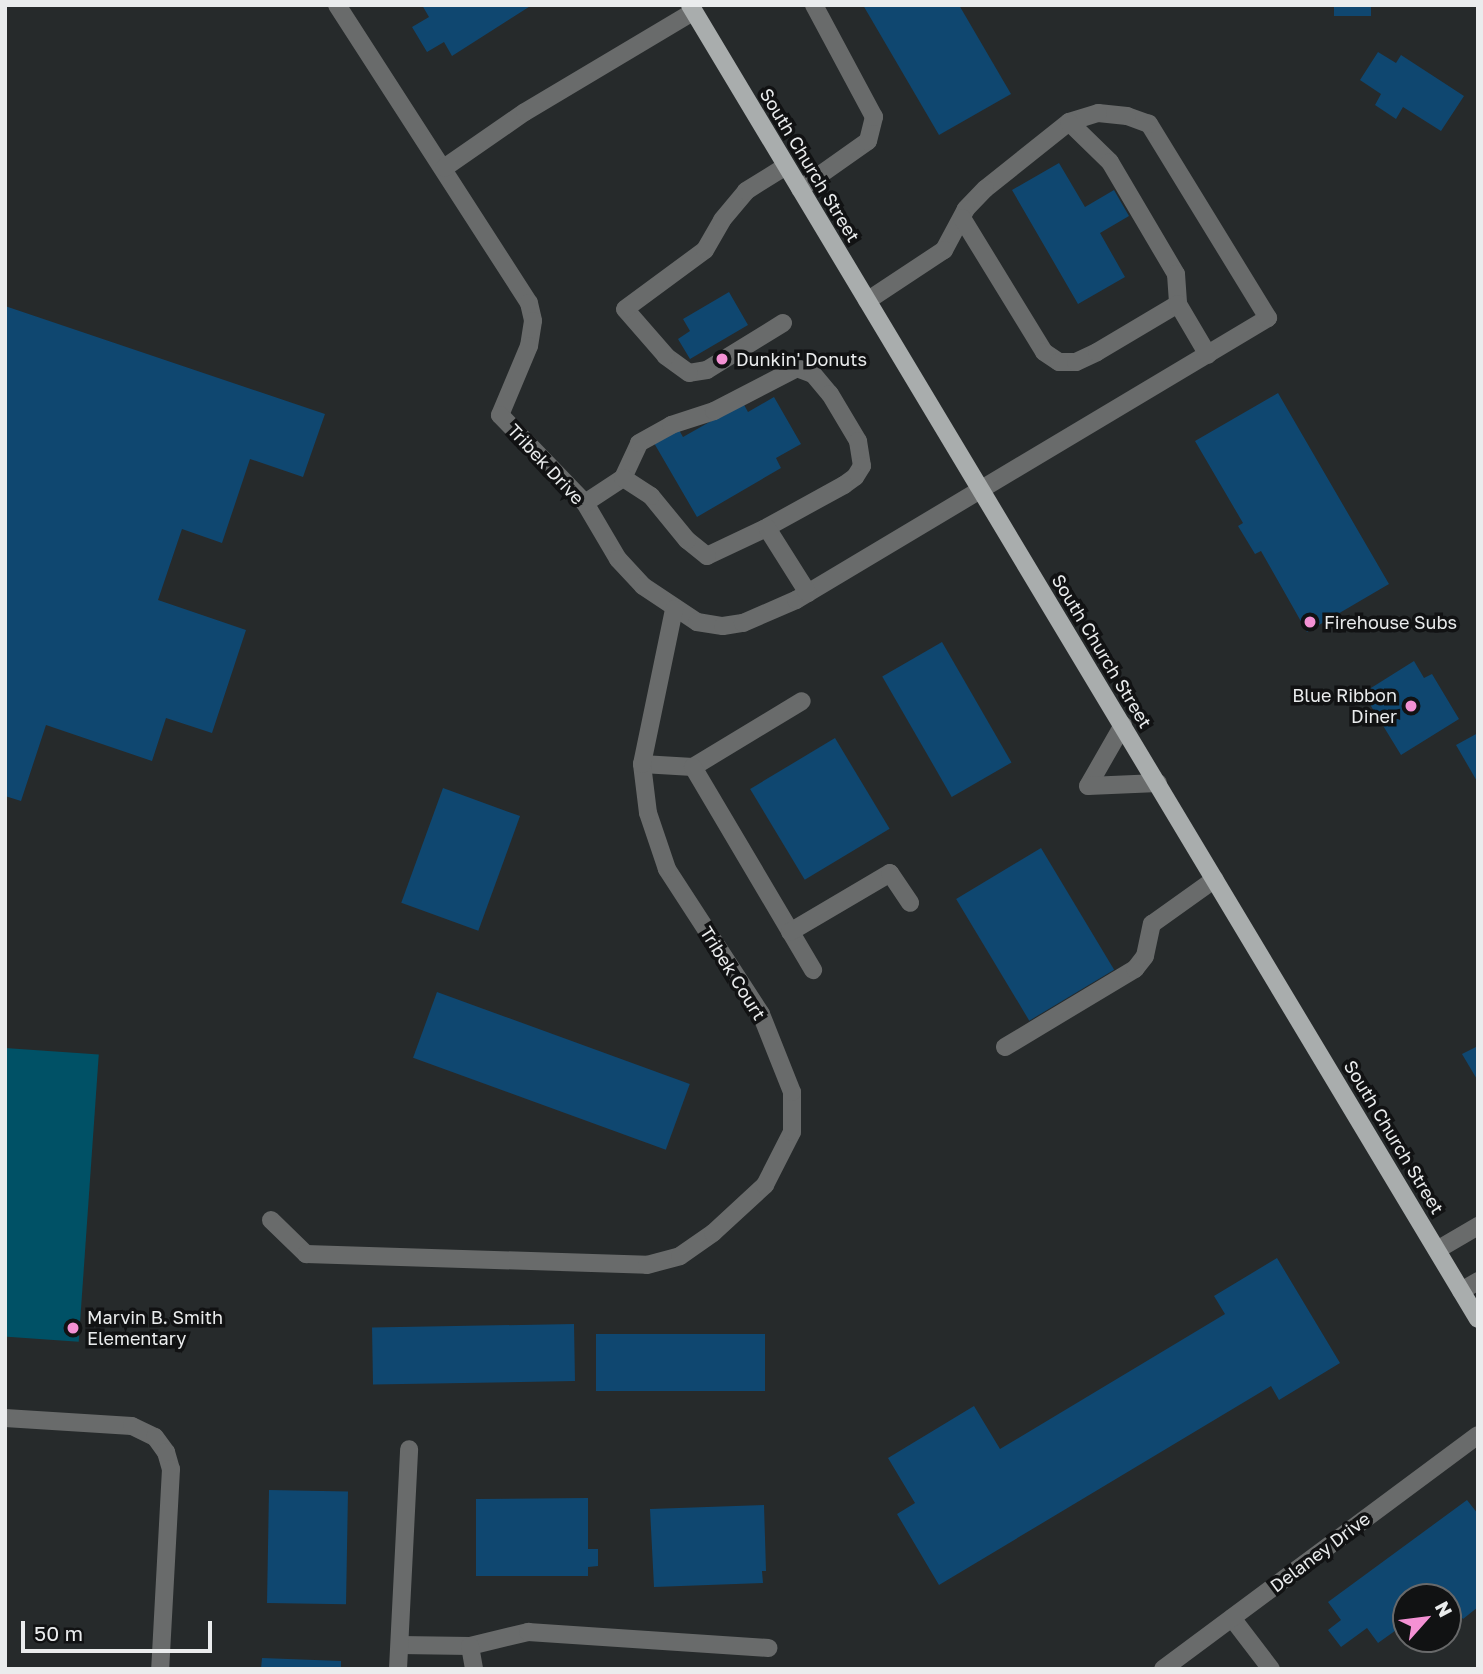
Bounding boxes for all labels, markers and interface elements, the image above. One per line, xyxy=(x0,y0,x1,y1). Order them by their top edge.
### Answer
street label: South Church Street xyxy=(756,84,864,246)
place label: Dunkin' Donuts xyxy=(736,348,867,370)
marker: Dunkin' Donuts xyxy=(714,351,730,367)
street label: Tribek Drive xyxy=(503,419,589,509)
street label: South Church Street xyxy=(1048,570,1156,732)
place label: Firehouse Subs xyxy=(1324,611,1457,633)
marker: Firehouse Subs xyxy=(1302,614,1318,630)
place label: Blue Ribbon Diner xyxy=(1292,685,1397,728)
marker: Blue Ribbon Diner xyxy=(1403,698,1419,714)
street label: Tribek Court xyxy=(696,922,770,1024)
street label: South Church Street xyxy=(1340,1056,1448,1218)
place label: Marvin B. Smith Elementary xyxy=(87,1307,223,1350)
marker: Marvin B. Smith Elementary xyxy=(65,1320,81,1336)
street label: Delaney Drive xyxy=(1266,1507,1374,1597)
north arrow xyxy=(1392,1583,1462,1653)
text: N xyxy=(1431,1597,1458,1621)
scale bar xyxy=(24,1608,215,1652)
text: 50 m xyxy=(34,1620,83,1646)

